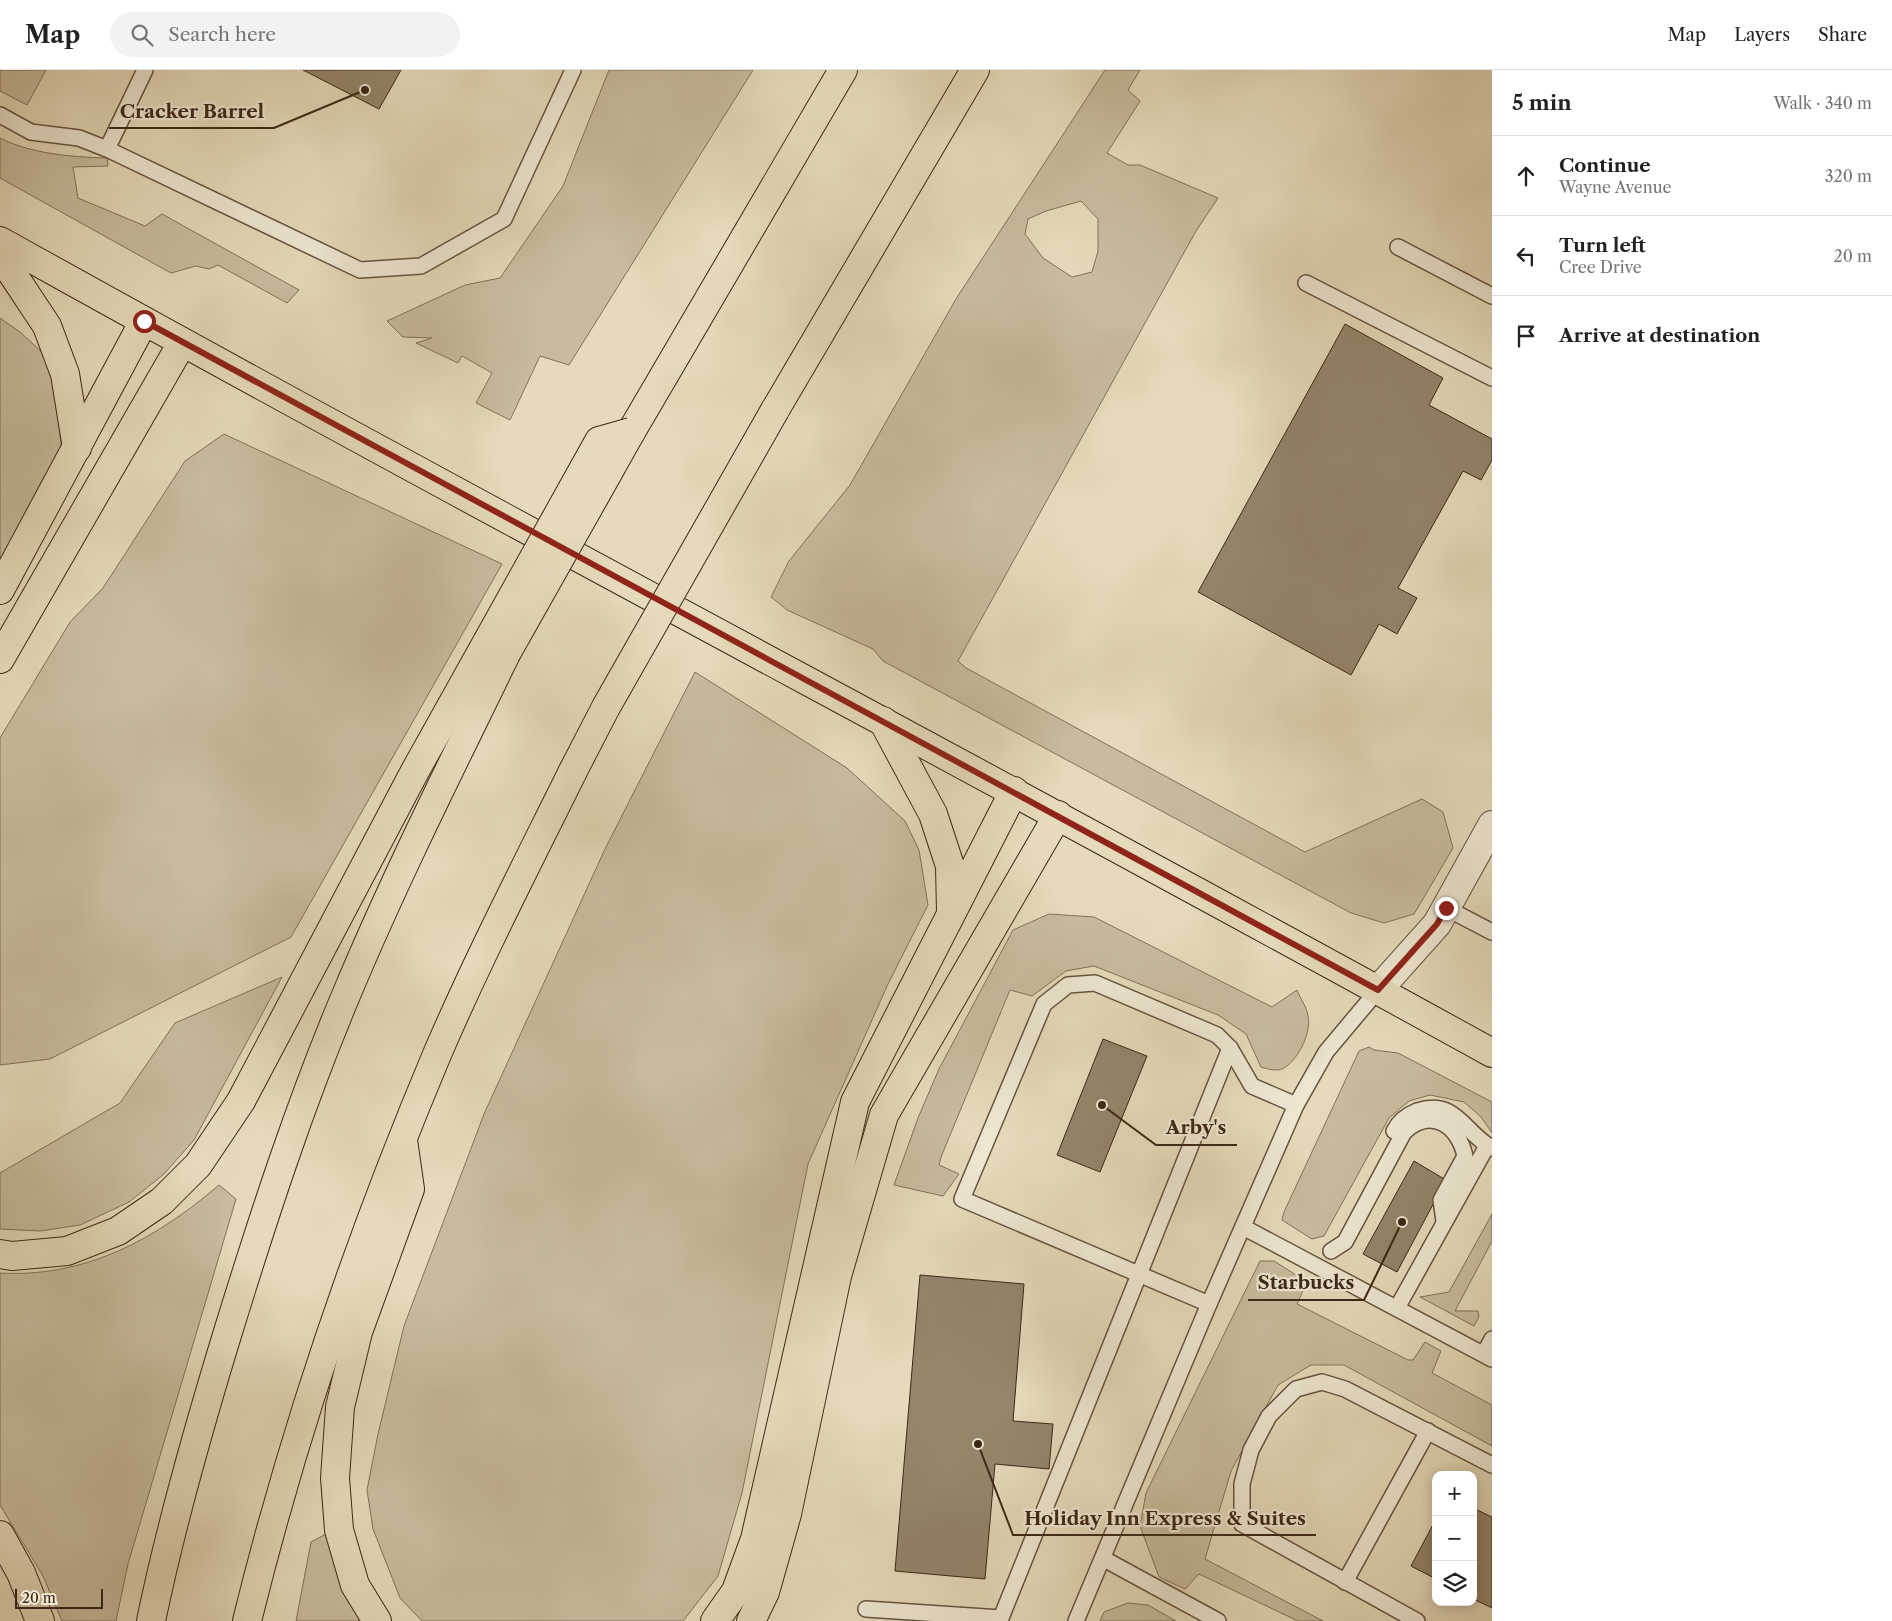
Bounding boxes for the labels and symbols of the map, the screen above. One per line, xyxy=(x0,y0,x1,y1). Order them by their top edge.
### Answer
callout: Cracker Barrel xyxy=(109,94,274,128)
text: Cracker Barrel xyxy=(120,100,265,123)
route start xyxy=(133,310,156,333)
route end xyxy=(1435,897,1458,920)
callout: Arby's xyxy=(1156,1111,1237,1145)
text: Arby's xyxy=(1165,1116,1226,1139)
callout: Starbucks xyxy=(1248,1266,1364,1300)
text: Starbucks xyxy=(1258,1271,1355,1294)
callout: Holiday Inn Express & Suites xyxy=(1013,1501,1316,1535)
text: Holiday Inn Express & Suites xyxy=(1024,1507,1306,1530)
scale bar xyxy=(15,1586,102,1609)

